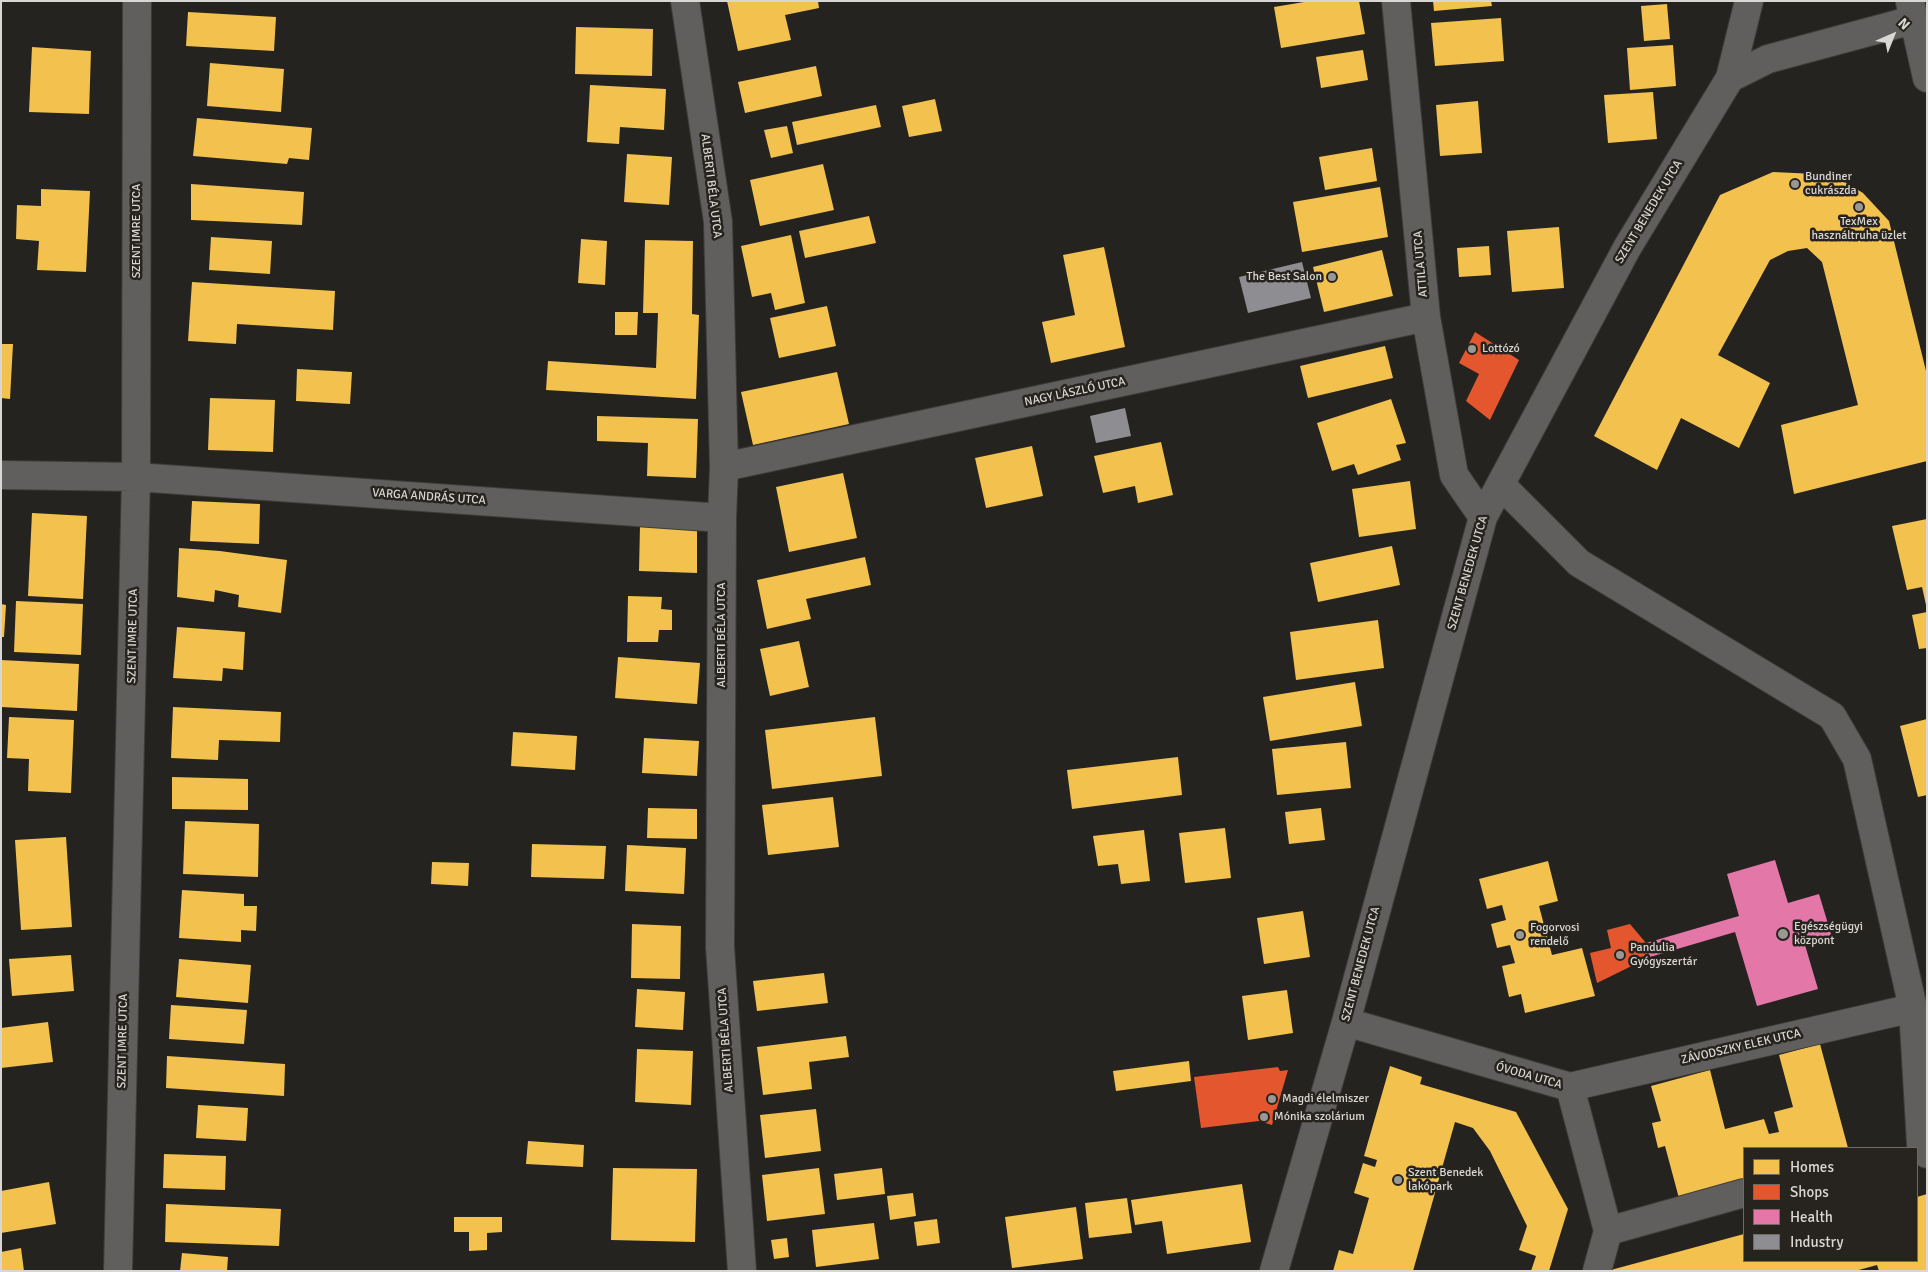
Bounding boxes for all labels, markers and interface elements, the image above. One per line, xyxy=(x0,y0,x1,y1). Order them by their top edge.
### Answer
north arrow xyxy=(1868,10,1918,60)
text: N xyxy=(1894,14,1913,33)
street label: ALBERTI BÉLA UTCA xyxy=(697,133,725,239)
street label: SZENT BENEDEK UTCA xyxy=(1612,158,1686,266)
place label: Bundiner cukrászda xyxy=(1805,170,1857,198)
marker: Bundiner cukrászda xyxy=(1789,178,1801,190)
street label: SZENT IMRE UTCA xyxy=(130,184,144,278)
marker: TexMex használtruha üzlet xyxy=(1853,201,1865,213)
place label: TexMex használtruha üzlet xyxy=(1811,215,1907,243)
street label: ATTILA UTCA xyxy=(1411,230,1431,298)
place label: The Best Salon xyxy=(1247,270,1322,284)
marker: The Best Salon xyxy=(1326,271,1338,283)
place label: Lottózó xyxy=(1482,342,1520,356)
marker: Lottózó xyxy=(1466,343,1478,355)
street label: NAGY LÁSZLÓ UTCA xyxy=(1023,374,1127,410)
street label: VARGA ANDRÁS UTCA xyxy=(372,486,486,508)
street label: SZENT BENEDEK UTCA xyxy=(1445,514,1491,632)
street label: ALBERTI BÉLA UTCA xyxy=(715,582,729,688)
street label: SZENT IMRE UTCA xyxy=(125,589,141,683)
street label: SZENT BENEDEK UTCA xyxy=(1339,905,1383,1023)
place label: Egészségügyi központ xyxy=(1794,920,1863,948)
place label: Fogorvosi rendelő xyxy=(1530,921,1580,949)
marker: Egészségügyi központ xyxy=(1776,927,1790,941)
marker: Fogorvosi rendelő xyxy=(1514,929,1526,941)
place label: Pandulia Gyógyszertár xyxy=(1630,941,1697,969)
marker: Pandulia Gyógyszertár xyxy=(1614,949,1626,961)
street label: ALBERTI BÉLA UTCA xyxy=(715,987,737,1093)
street label: SZENT IMRE UTCA xyxy=(115,994,131,1088)
street label: ZÁVODSZKY ELEK UTCA xyxy=(1680,1026,1802,1068)
street label: ÓVODA UTCA xyxy=(1494,1060,1564,1092)
place label: Magdi élelmiszer xyxy=(1282,1092,1369,1106)
marker: Magdi élelmiszer xyxy=(1266,1093,1278,1105)
place label: Mónika szolárium xyxy=(1274,1110,1365,1124)
marker: Mónika szolárium xyxy=(1258,1111,1270,1123)
legend xyxy=(1743,1147,1918,1262)
text: Homes xyxy=(1790,1158,1834,1176)
place label: Szent Benedek lakópark xyxy=(1408,1166,1483,1194)
marker: Szent Benedek lakópark xyxy=(1392,1174,1404,1186)
text: Shops xyxy=(1790,1183,1829,1201)
text: Health xyxy=(1790,1208,1833,1226)
text: Industry xyxy=(1790,1233,1843,1251)

